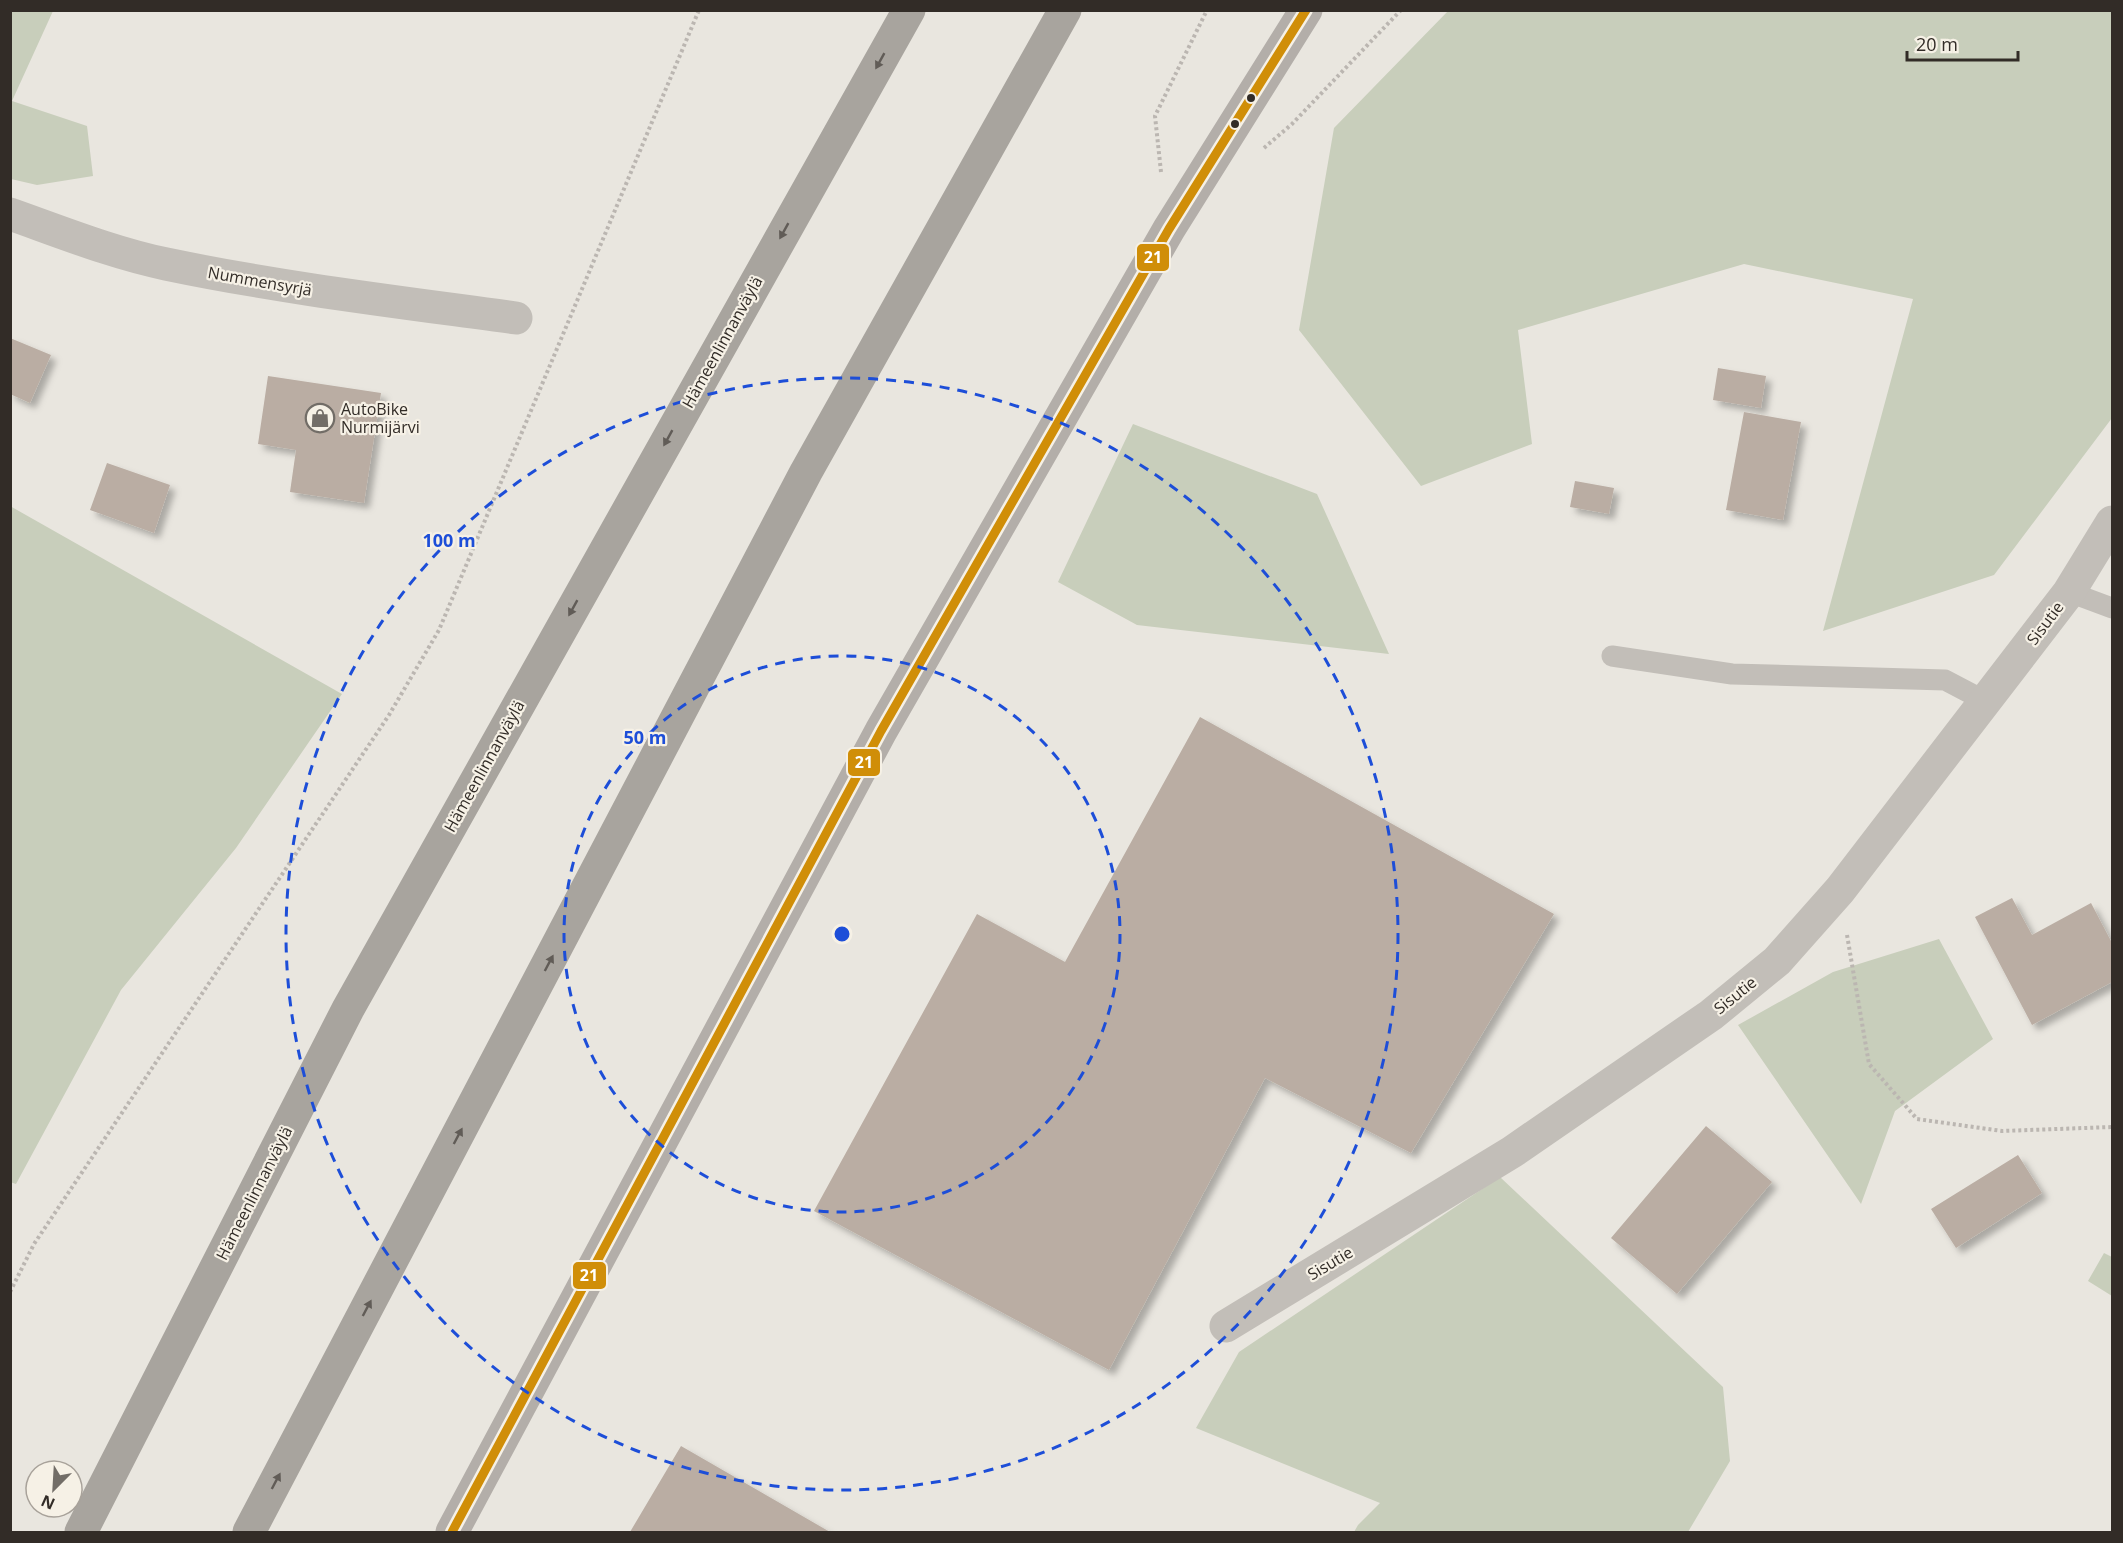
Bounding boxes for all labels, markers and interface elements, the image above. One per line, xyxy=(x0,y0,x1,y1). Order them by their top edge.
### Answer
scale bar xyxy=(1907,24,2018,62)
text: 20 m xyxy=(1916,32,1958,56)
one-way arrow xyxy=(875,53,885,70)
unlabelled marker xyxy=(1245,92,1257,104)
unlabelled marker xyxy=(1229,118,1241,130)
one-way arrow xyxy=(780,223,790,240)
line badge: 21 xyxy=(1136,243,1170,272)
text: 21 xyxy=(1144,246,1162,268)
street label: Nummensyrjä xyxy=(206,261,314,301)
street label: Hämeenlinnanväylä xyxy=(677,272,767,412)
place label: AutoBike Nurmijärvi xyxy=(341,398,420,438)
shop icon: AutoBike Nurmijärvi xyxy=(304,402,336,434)
one-way arrow xyxy=(663,430,674,446)
text: 100 m xyxy=(422,528,476,552)
street label: Sisutie xyxy=(2021,597,2069,649)
one-way arrow xyxy=(568,600,578,617)
street label: Hämeenlinnanväylä xyxy=(439,696,529,836)
text: 50 m xyxy=(624,725,666,749)
line badge: 21 xyxy=(847,748,881,777)
text: 21 xyxy=(855,751,873,773)
centre of rings xyxy=(832,924,852,944)
one-way arrow xyxy=(544,954,554,971)
street label: Sisutie xyxy=(1709,971,1761,1019)
street label: Hämeenlinnanväylä xyxy=(211,1122,297,1264)
one-way arrow xyxy=(453,1127,463,1144)
street label: Sisutie xyxy=(1303,1241,1357,1285)
line badge: 21 xyxy=(572,1261,607,1290)
text: 21 xyxy=(580,1264,598,1286)
one-way arrow xyxy=(362,1300,372,1317)
north arrow xyxy=(24,1459,84,1519)
one-way arrow xyxy=(271,1472,281,1489)
text: N xyxy=(37,1490,58,1515)

